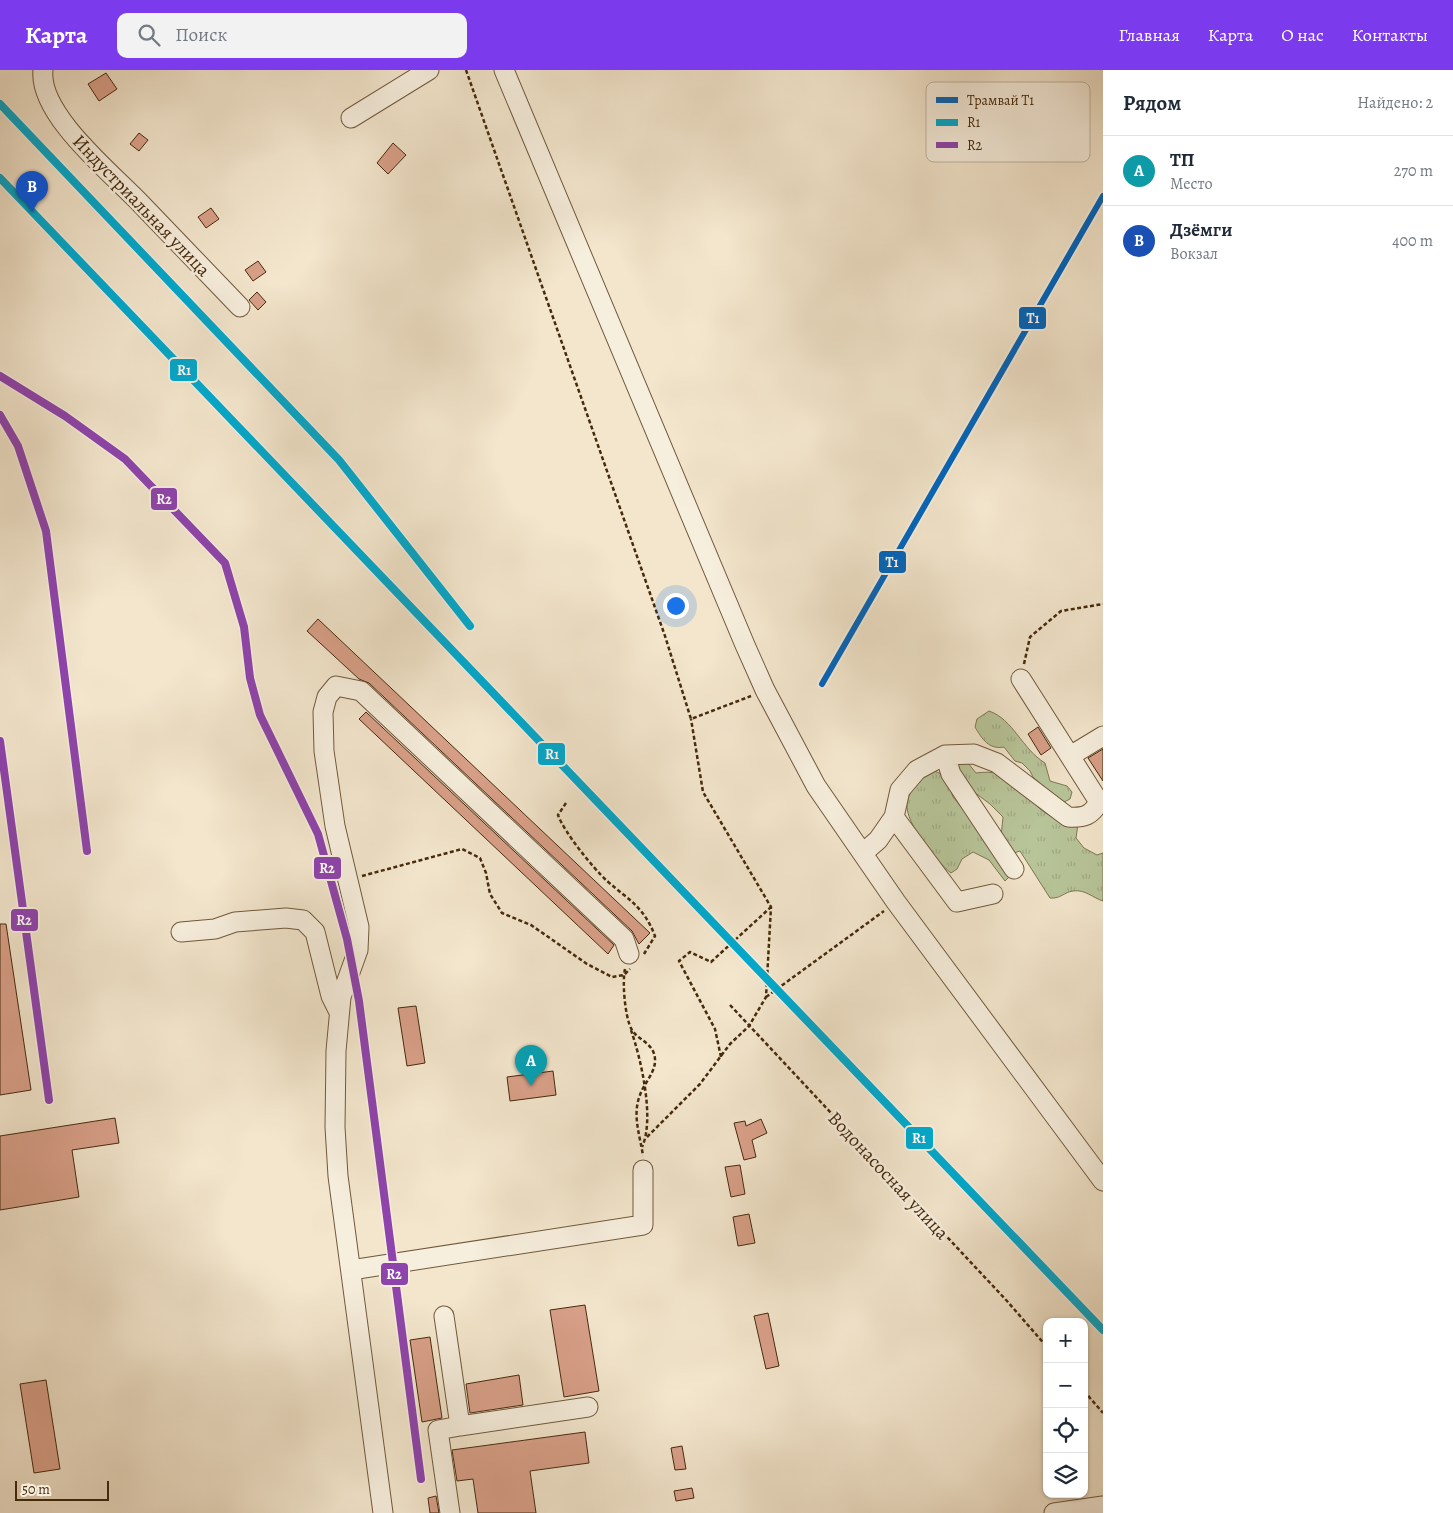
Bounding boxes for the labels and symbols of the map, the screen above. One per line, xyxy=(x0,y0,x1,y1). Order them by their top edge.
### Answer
legend xyxy=(926,82,1090,162)
text: Трамвай T1 xyxy=(967,91,1034,110)
text: R1 xyxy=(967,113,981,132)
street label: Индустриальная улица xyxy=(67,129,216,283)
text: R2 xyxy=(967,136,983,155)
pin: B xyxy=(16,171,48,212)
line badge: T1 xyxy=(1018,306,1047,330)
text: T1 xyxy=(1027,309,1039,328)
line badge: R1 xyxy=(169,358,198,382)
text: R1 xyxy=(177,361,191,380)
line badge: R2 xyxy=(150,487,178,511)
text: R2 xyxy=(156,490,172,509)
line badge: T1 xyxy=(878,550,907,574)
text: T1 xyxy=(886,553,898,572)
your location xyxy=(663,593,689,619)
line badge: R1 xyxy=(537,742,566,766)
text: R1 xyxy=(545,745,559,764)
line badge: R2 xyxy=(313,856,342,880)
text: R2 xyxy=(319,859,335,878)
line badge: R2 xyxy=(10,908,39,932)
text: R2 xyxy=(16,911,32,930)
pin: A xyxy=(515,1045,547,1086)
street label: Водонасосная улица xyxy=(822,1106,955,1246)
line badge: R1 xyxy=(905,1126,934,1150)
text: R1 xyxy=(912,1129,926,1148)
line badge: R2 xyxy=(380,1262,409,1286)
text: R2 xyxy=(386,1265,402,1284)
scale bar xyxy=(15,1478,109,1501)

